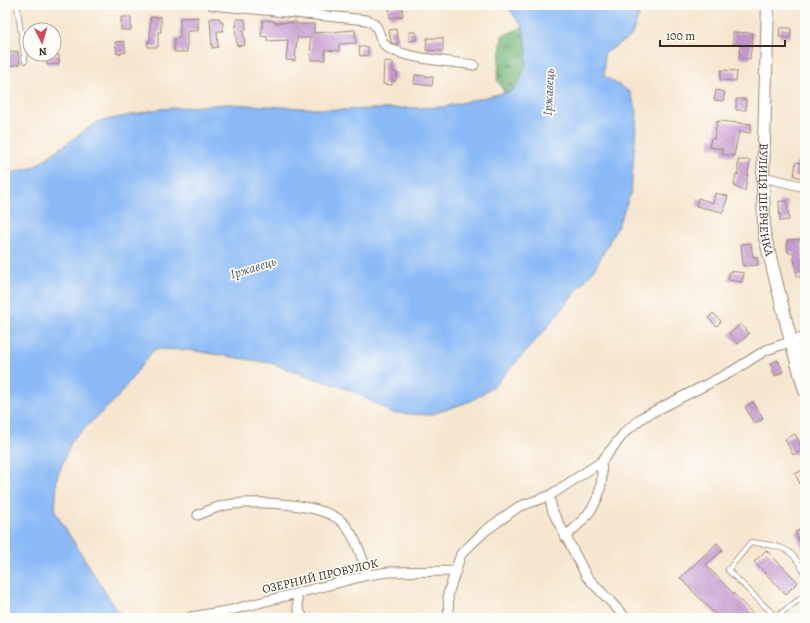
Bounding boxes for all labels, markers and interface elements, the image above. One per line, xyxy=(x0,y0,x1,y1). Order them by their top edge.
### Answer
north arrow xyxy=(22,22,62,62)
scale bar xyxy=(660,22,785,48)
text: 100 m xyxy=(666,28,695,44)
text: N xyxy=(38,44,47,59)
water label: Іржавець xyxy=(539,67,558,116)
street label: ВУЛИЦЯ ШЕВЧЕНКА xyxy=(755,143,778,259)
water label: Іржавець xyxy=(228,252,279,283)
street label: ОЗЕРНИЙ ПРОВУЛОК xyxy=(260,555,380,597)

